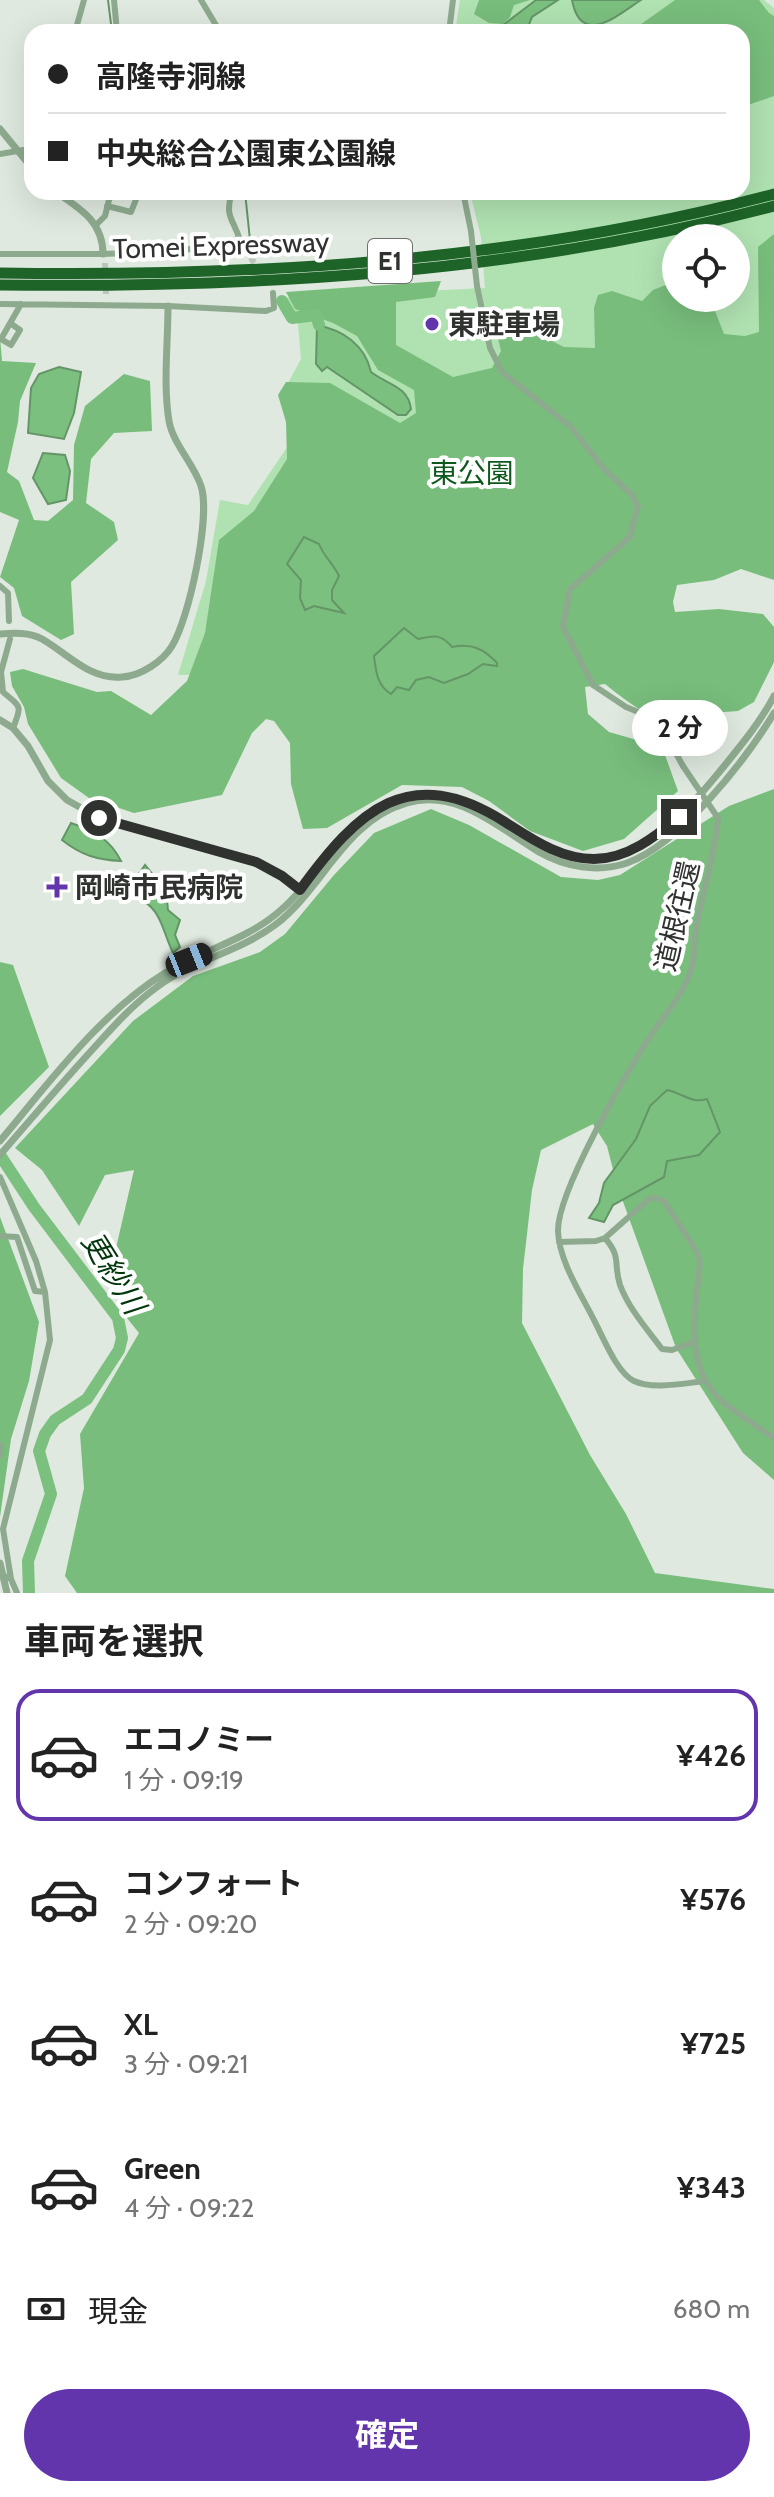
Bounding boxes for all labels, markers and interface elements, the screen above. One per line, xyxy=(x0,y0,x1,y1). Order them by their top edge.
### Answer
text: 高隆寺洞線 xyxy=(96,58,246,95)
text: 中央総合公園東公園線 xyxy=(96,135,396,172)
street label: Tomei Expressway xyxy=(112,224,330,266)
map controls xyxy=(662,224,750,312)
button: locate xyxy=(662,224,750,312)
road number: E1 xyxy=(368,239,412,283)
place label: 東駐車場 xyxy=(448,307,560,341)
marker: 東駐車場 xyxy=(423,315,441,333)
park label: 東公園 xyxy=(430,456,514,490)
callout: 2 分 xyxy=(631,701,727,757)
text: 2 分 xyxy=(657,712,703,744)
route end xyxy=(661,799,697,835)
route start xyxy=(81,800,117,836)
street label: 道根往還 xyxy=(648,858,706,974)
place label: 岡崎市民病院 xyxy=(75,870,243,904)
marker: 岡崎市民病院 xyxy=(46,876,68,898)
car xyxy=(162,940,216,980)
water label: 更紗川 xyxy=(74,1225,155,1323)
text: 車両を選択 xyxy=(24,1619,204,1663)
icon: car xyxy=(28,1719,100,1791)
text: エコノミー xyxy=(124,1721,274,1758)
text: ¥426 xyxy=(677,1737,746,1774)
text: 1 分 · 09:19 xyxy=(124,1764,244,1796)
icon: car xyxy=(28,1863,100,1935)
text: コンフォート xyxy=(124,1865,303,1902)
text: ¥576 xyxy=(680,1881,746,1918)
text: 2 分 · 09:20 xyxy=(124,1908,257,1940)
text: XL xyxy=(124,2006,158,2043)
icon: car xyxy=(28,2007,100,2079)
text: ¥725 xyxy=(681,2025,746,2062)
text: 3 分 · 09:21 xyxy=(124,2048,248,2080)
text: Green xyxy=(124,2150,201,2187)
icon: car xyxy=(28,2151,100,2223)
text: ¥343 xyxy=(677,2169,746,2206)
text: 4 分 · 09:22 xyxy=(124,2192,254,2224)
icon: cash xyxy=(24,2287,68,2331)
text: 現金 xyxy=(88,2293,148,2330)
text: 680 m xyxy=(673,2293,750,2325)
button: 確定 xyxy=(24,2389,750,2481)

